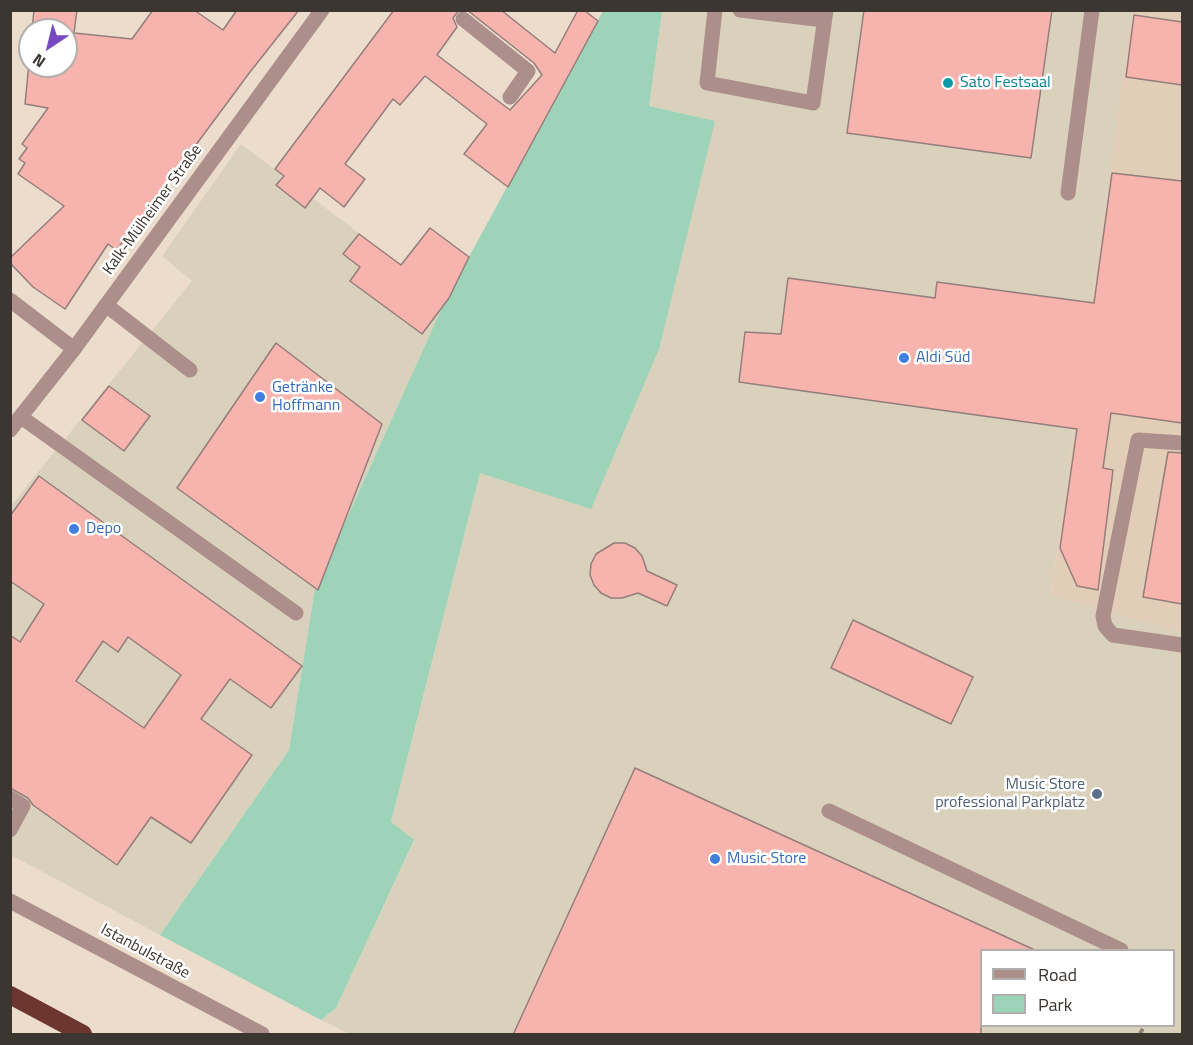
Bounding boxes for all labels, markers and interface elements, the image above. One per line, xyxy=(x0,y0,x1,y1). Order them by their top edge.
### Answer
north arrow xyxy=(18,18,78,78)
text: N xyxy=(27,48,50,74)
place label: Sato Festsaal xyxy=(960,73,1051,93)
marker: Sato Festsaal xyxy=(941,76,955,90)
street label: Kalk-Mülheimer Straße xyxy=(99,141,207,279)
place label: Aldi Süd xyxy=(916,348,970,368)
marker: Aldi Süd xyxy=(897,351,911,365)
place label: Getränke Hoffmann xyxy=(272,378,340,416)
marker: Getränke Hoffmann xyxy=(253,390,267,404)
place label: Depo xyxy=(86,519,121,539)
marker: Depo xyxy=(67,522,81,536)
place label: Music Store professional Parkplatz xyxy=(935,775,1085,813)
marker: Music Store professional Parkplatz xyxy=(1090,787,1104,801)
place label: Music Store xyxy=(727,849,806,869)
marker: Music Store xyxy=(708,852,722,866)
street label: Istanbulstraße xyxy=(97,921,193,983)
legend xyxy=(980,949,1175,1027)
text: Road xyxy=(1038,961,1077,988)
text: Park xyxy=(1038,991,1072,1018)

